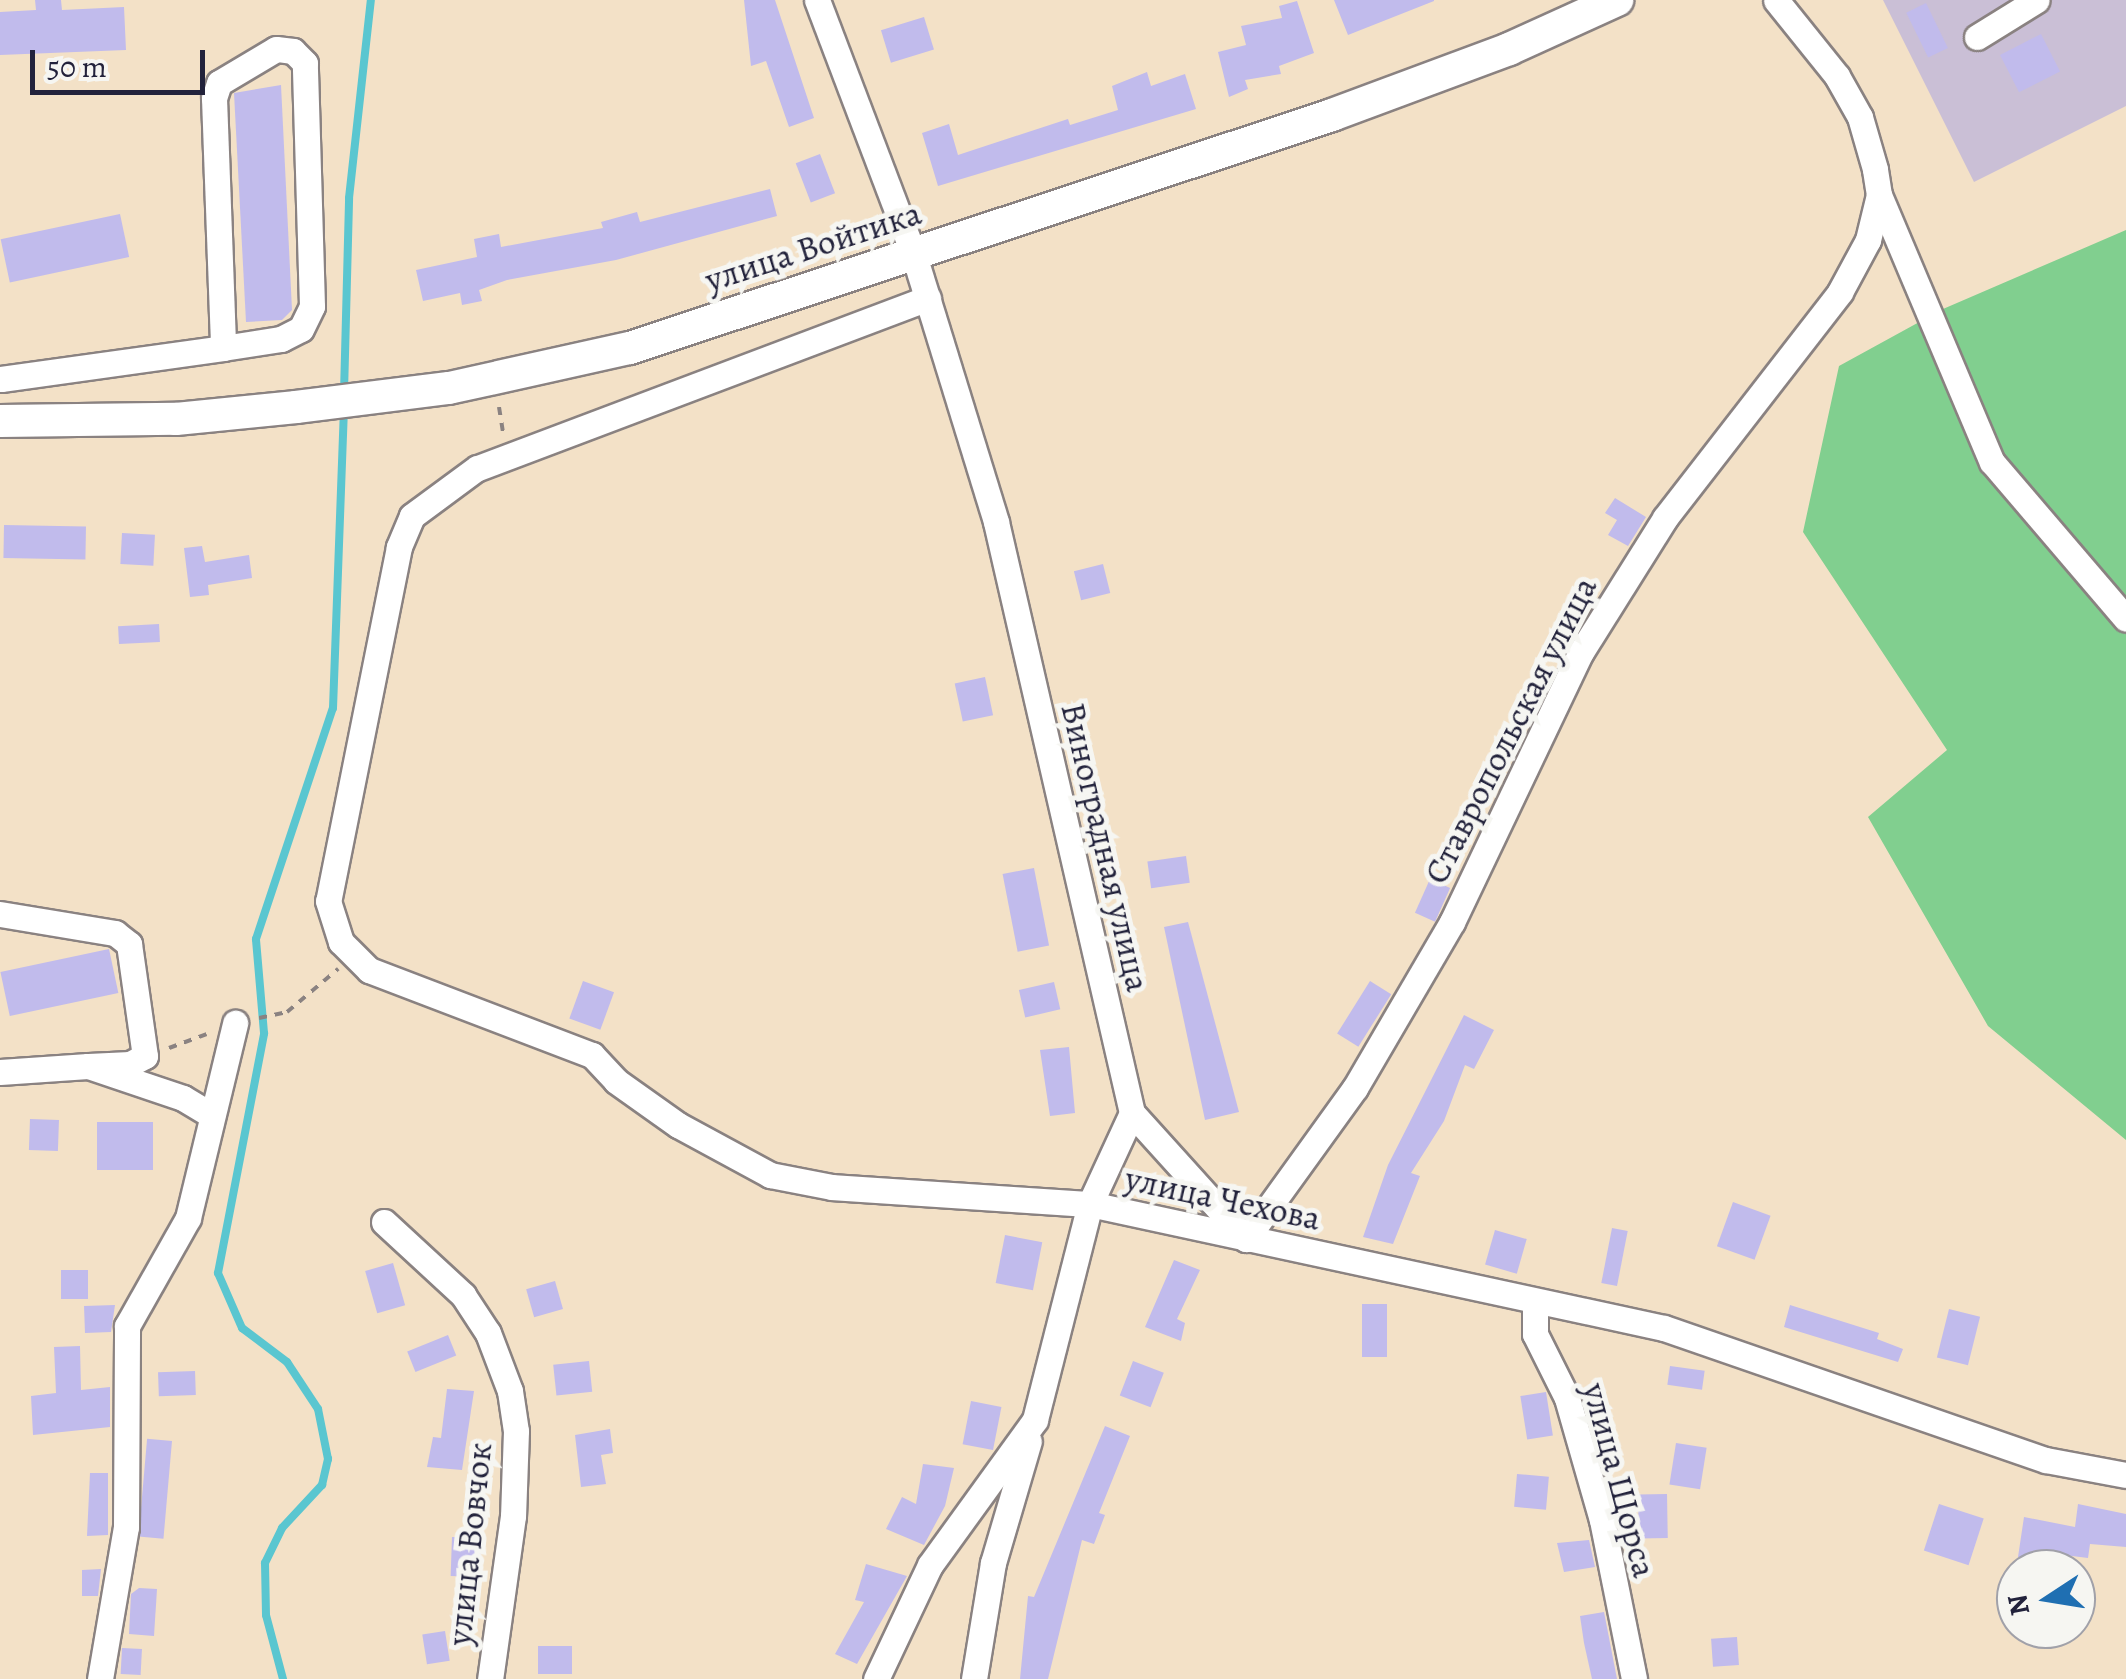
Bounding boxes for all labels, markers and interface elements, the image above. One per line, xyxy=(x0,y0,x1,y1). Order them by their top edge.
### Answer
scale bar xyxy=(35,30,210,92)
text: 50 m xyxy=(47,47,107,87)
street label: улица Войтика xyxy=(700,191,926,301)
street label: Ставропольская улица xyxy=(1414,570,1606,890)
street label: Виноградная улица xyxy=(1052,698,1160,996)
street label: улица Чехова xyxy=(1121,1157,1325,1239)
street label: улица Щорса xyxy=(1574,1378,1666,1582)
street label: улица Вовчок xyxy=(437,1440,501,1648)
north arrow xyxy=(1996,1549,2096,1649)
text: N xyxy=(1998,1591,2039,1619)

